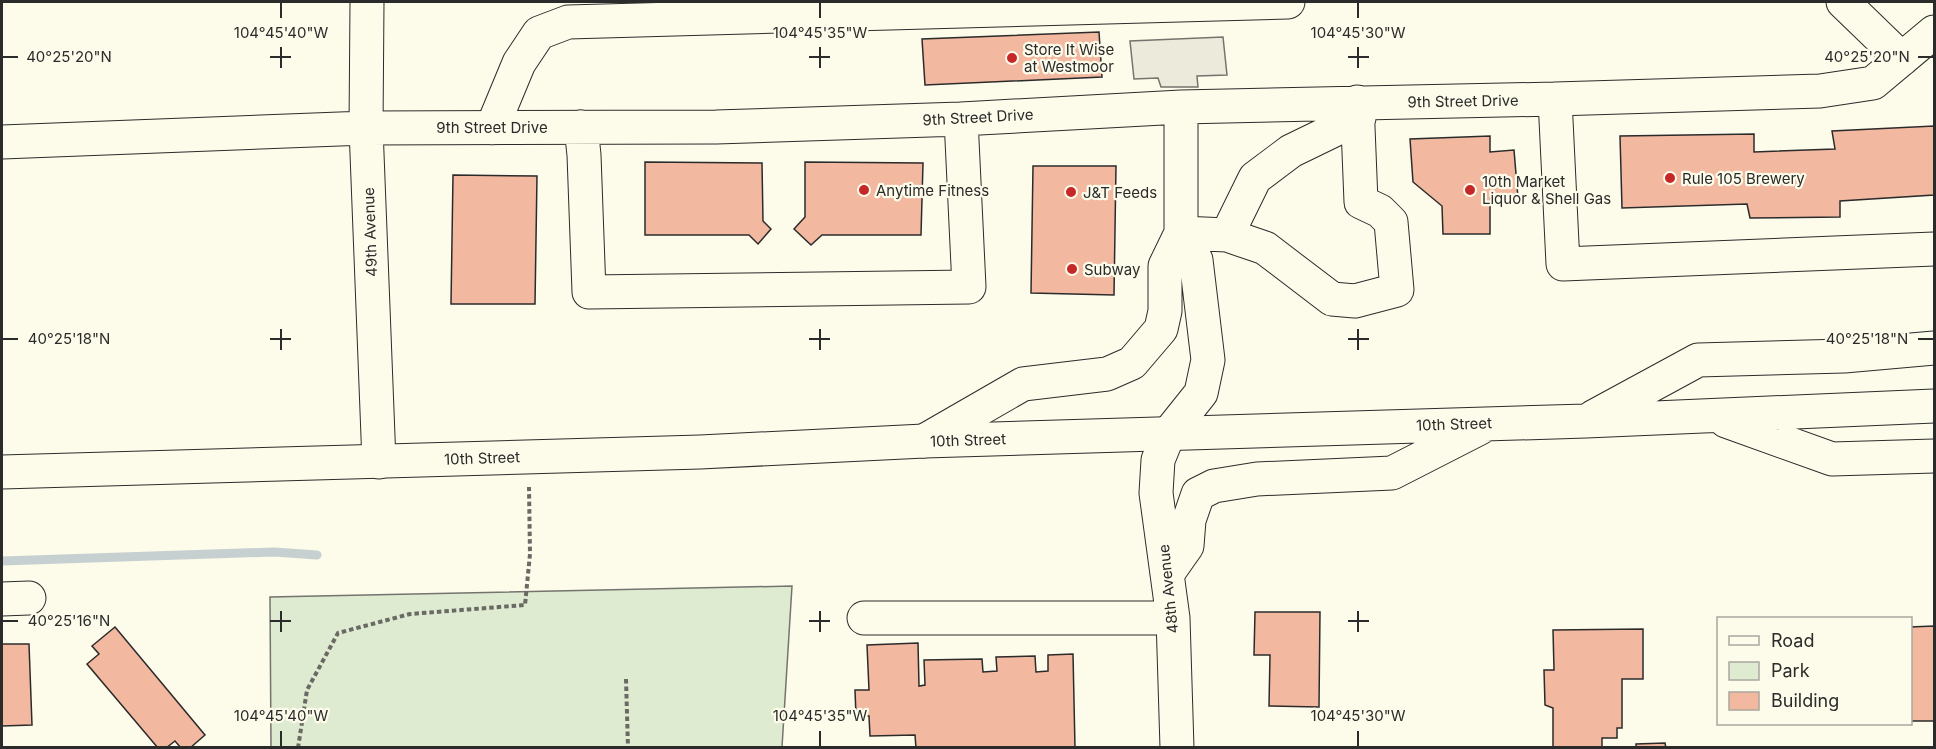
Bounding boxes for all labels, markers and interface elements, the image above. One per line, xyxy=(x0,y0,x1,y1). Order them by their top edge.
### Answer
text: 104°45'40"W xyxy=(234,23,328,42)
text: 104°45'35"W xyxy=(773,23,868,42)
text: 104°45'30"W xyxy=(1311,23,1406,42)
place label: Store It Wise at Westmoor xyxy=(1024,40,1114,76)
text: 40°25'20"N xyxy=(26,47,112,66)
text: 40°25'20"N xyxy=(1824,47,1910,66)
marker: Store It Wise at Westmoor xyxy=(1005,51,1019,65)
street label: 9th Street Drive xyxy=(1407,91,1519,111)
street label: 9th Street Drive xyxy=(922,105,1034,129)
street label: 9th Street Drive xyxy=(436,118,548,137)
place label: Rule 105 Brewery xyxy=(1682,169,1805,188)
marker: Rule 105 Brewery xyxy=(1663,171,1677,185)
place label: 10th Market Liquor & Shell Gas xyxy=(1482,172,1611,208)
place label: Anytime Fitness xyxy=(876,181,989,200)
marker: Anytime Fitness xyxy=(857,183,871,197)
place label: J&T Feeds xyxy=(1083,183,1157,202)
marker: 10th Market Liquor & Shell Gas xyxy=(1463,183,1477,197)
marker: J&T Feeds xyxy=(1064,185,1078,199)
street label: 49th Avenue xyxy=(359,187,381,277)
place label: Subway xyxy=(1084,260,1141,279)
marker: Subway xyxy=(1065,262,1079,276)
text: 40°25'18"N xyxy=(28,329,110,348)
text: 40°25'18"N xyxy=(1826,329,1908,348)
street label: 10th Street xyxy=(1416,413,1492,435)
street label: 10th Street xyxy=(930,429,1006,451)
street label: 10th Street xyxy=(444,447,520,469)
street label: 48th Avenue xyxy=(1154,543,1182,635)
text: 40°25'16"N xyxy=(28,611,110,630)
legend xyxy=(1717,617,1912,725)
text: Road xyxy=(1771,630,1814,651)
text: Park xyxy=(1771,660,1810,681)
text: Building xyxy=(1771,690,1839,711)
text: 104°45'40"W xyxy=(234,706,328,725)
text: 104°45'35"W xyxy=(773,706,868,725)
text: 104°45'30"W xyxy=(1311,706,1406,725)

